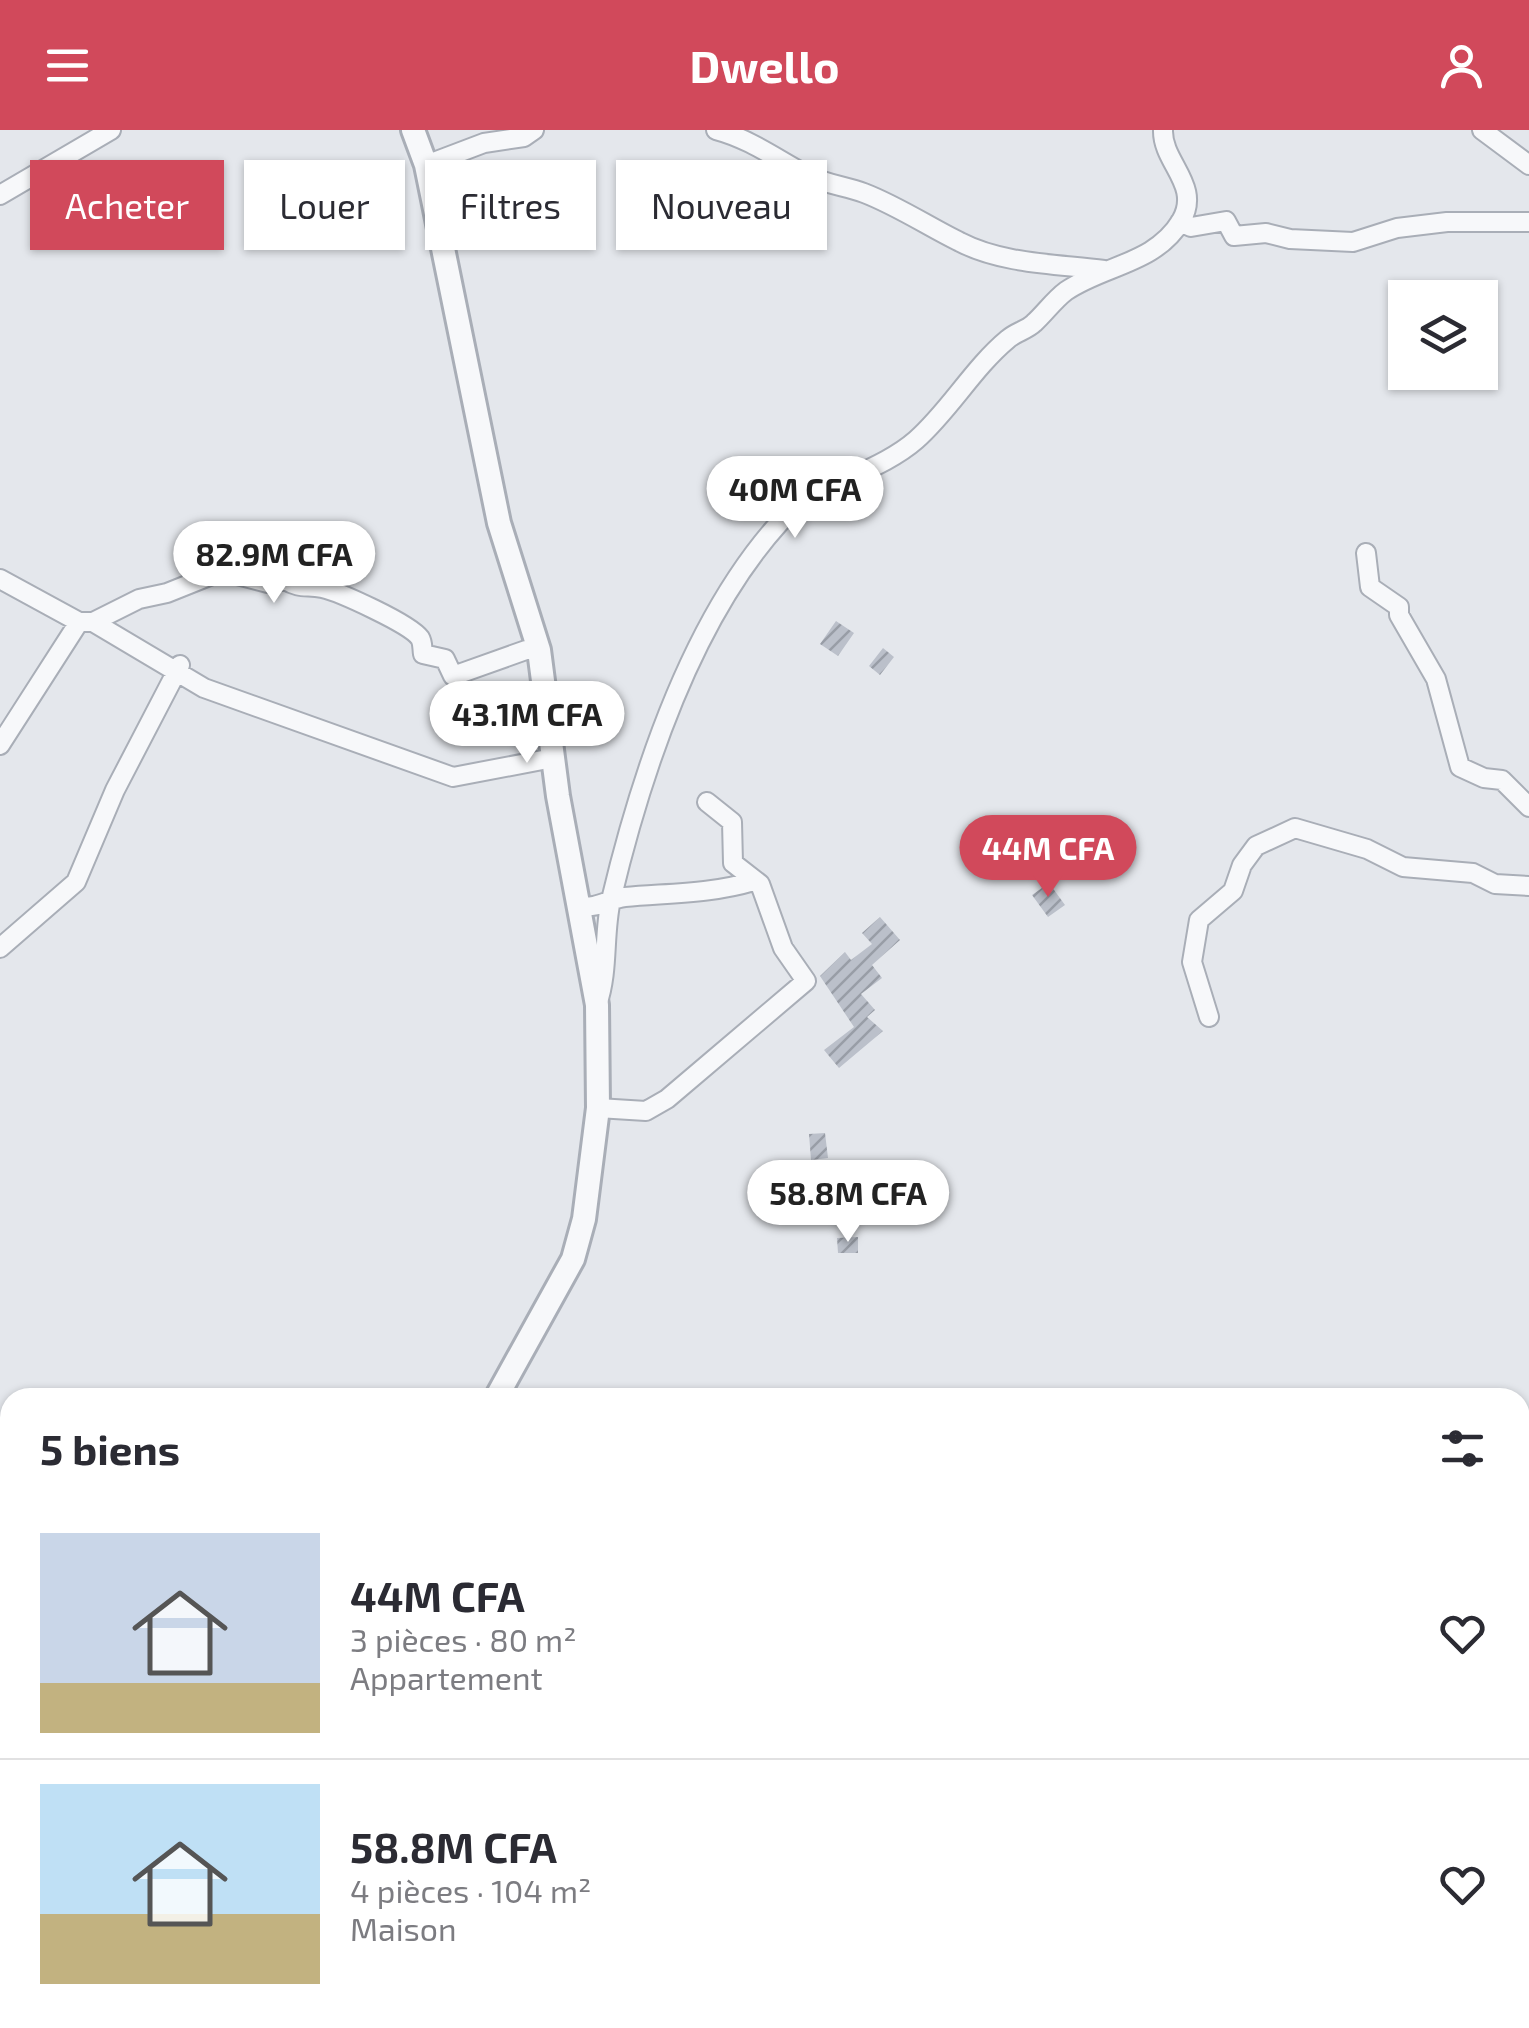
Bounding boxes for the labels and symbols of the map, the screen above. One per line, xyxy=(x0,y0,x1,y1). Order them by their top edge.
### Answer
pin: 40M CFA xyxy=(703,456,887,541)
pin: 82.9M CFA xyxy=(160,521,388,606)
pin: 43.1M CFA xyxy=(413,681,641,766)
pin: 44M CFA xyxy=(956,815,1140,900)
pin: 58.8M CFA xyxy=(734,1160,962,1245)

